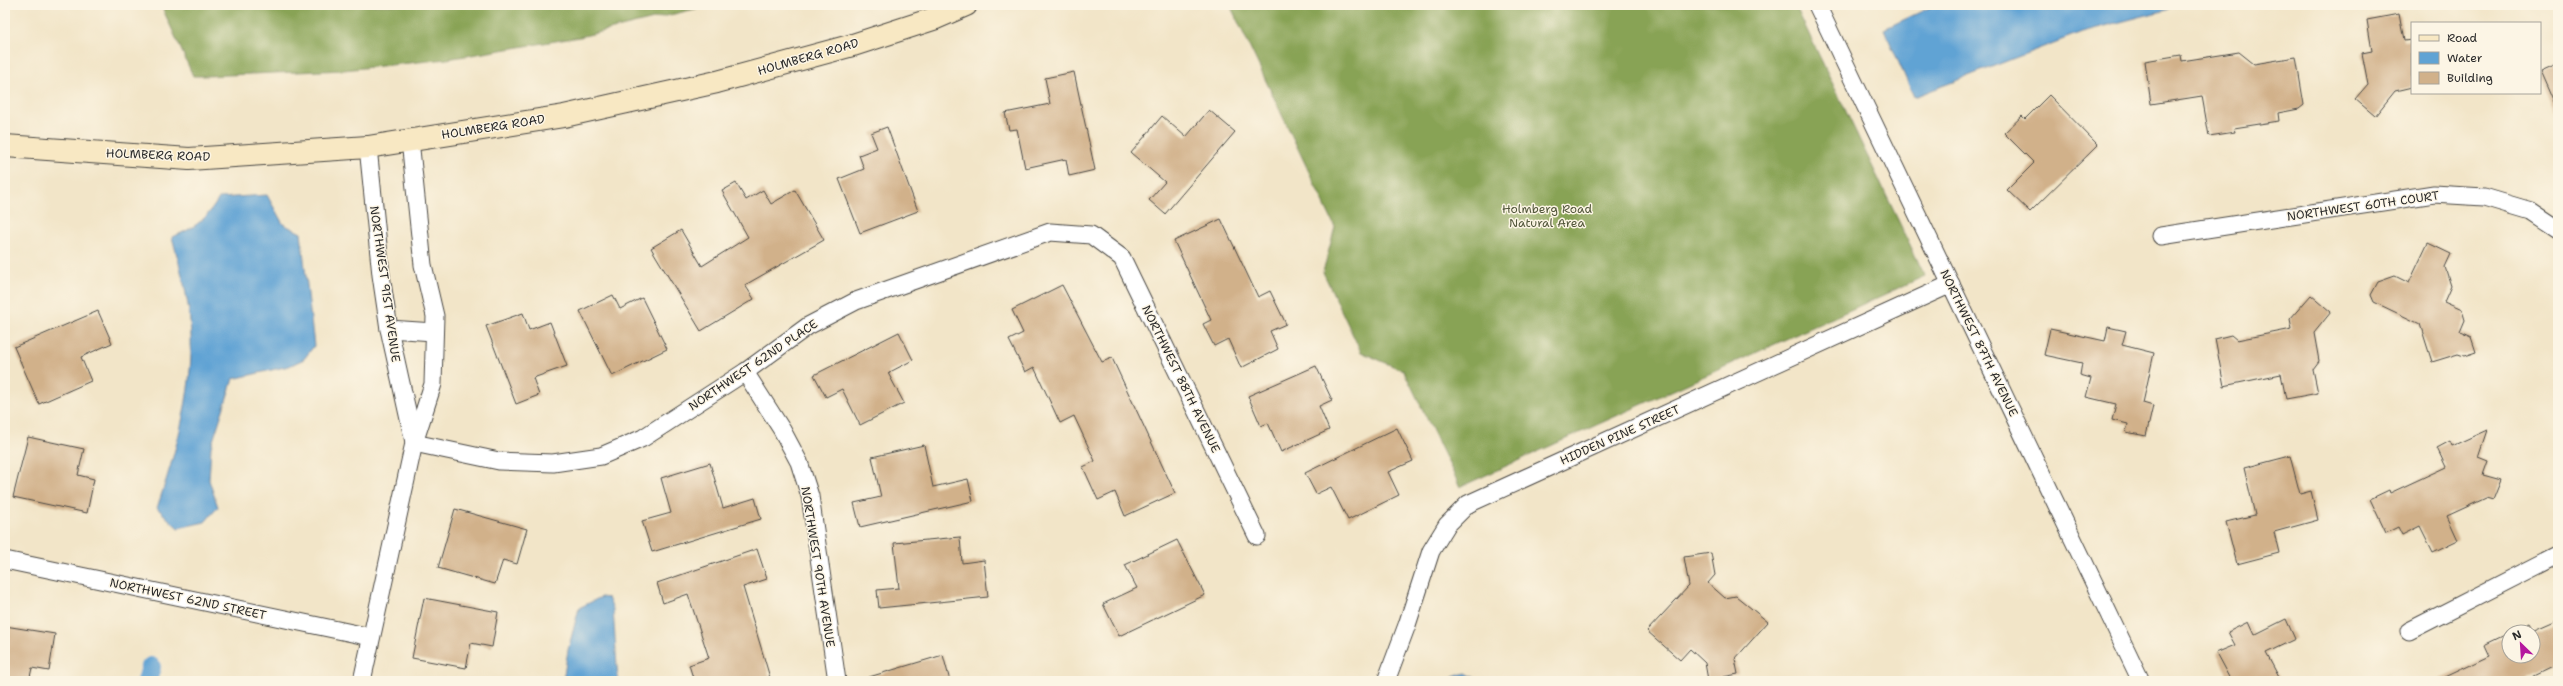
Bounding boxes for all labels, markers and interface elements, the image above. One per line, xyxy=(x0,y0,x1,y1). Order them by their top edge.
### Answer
legend xyxy=(2411,22,2541,94)
text: Road xyxy=(2447,30,2478,46)
street label: HOLMBERG ROAD xyxy=(756,35,861,79)
text: Water xyxy=(2447,50,2483,66)
text: Building xyxy=(2447,70,2493,86)
street label: HOLMBERG ROAD xyxy=(440,111,546,143)
street label: HOLMBERG ROAD xyxy=(105,145,211,165)
street label: NORTHWEST 60TH COURT xyxy=(2286,187,2441,225)
park label: Holmberg Road Natural Area xyxy=(1502,201,1592,231)
street label: NORTHWEST 91ST AVENUE xyxy=(366,205,404,363)
street label: NORTHWEST 87TH AVENUE xyxy=(1936,267,2022,419)
street label: NORTHWEST 88TH AVENUE xyxy=(1138,303,1224,455)
street label: NORTHWEST 62ND PLACE xyxy=(685,316,821,414)
street label: HIDDEN PINE STREET xyxy=(1557,401,1683,469)
street label: NORTHWEST 90TH AVENUE xyxy=(797,485,839,649)
street label: NORTHWEST 62ND STREET xyxy=(108,575,268,624)
north arrow xyxy=(2501,624,2541,664)
text: N xyxy=(2510,627,2524,644)

